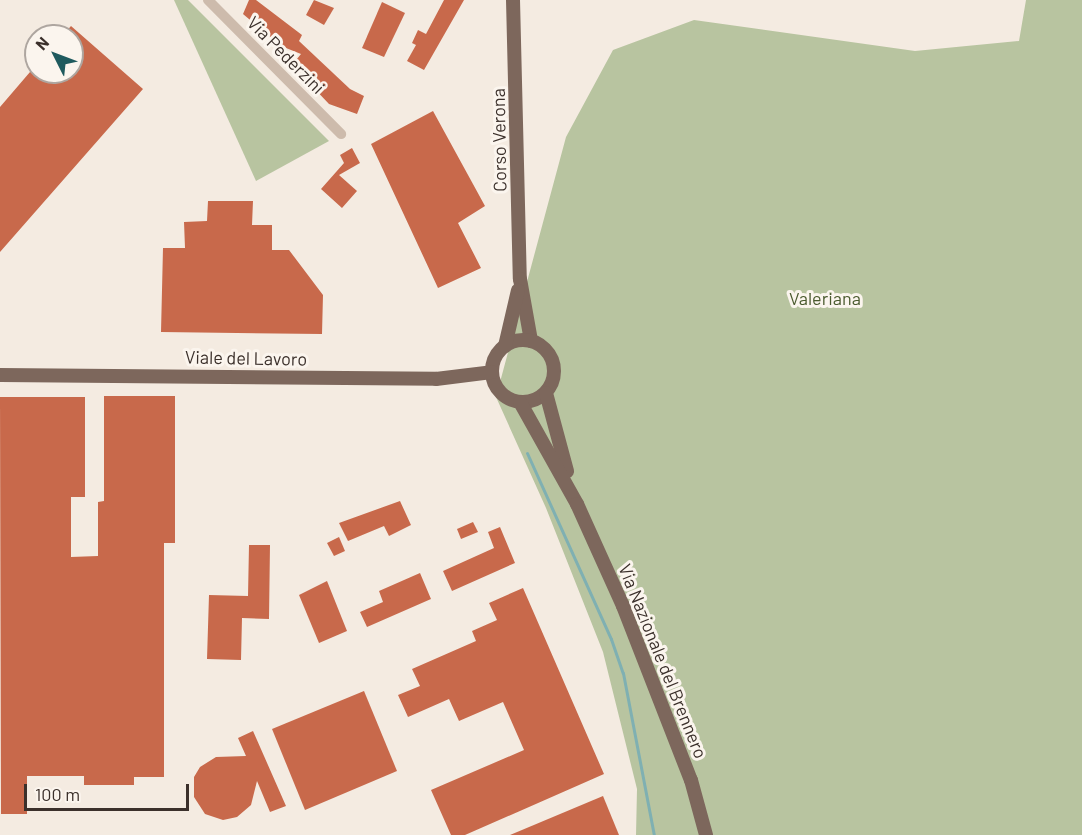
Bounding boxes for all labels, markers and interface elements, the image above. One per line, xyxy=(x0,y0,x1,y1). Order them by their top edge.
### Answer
street label: Via Pederzini xyxy=(243,12,329,98)
north arrow xyxy=(24,24,84,84)
text: N xyxy=(31,33,52,53)
street label: Corso Verona xyxy=(487,88,511,192)
park label: Valeriana xyxy=(789,287,861,309)
street label: Viale del Lavoro xyxy=(185,346,307,370)
street label: Via Nazionale del Brennero xyxy=(614,561,712,761)
scale bar xyxy=(27,772,192,810)
text: 100 m xyxy=(35,783,80,805)

